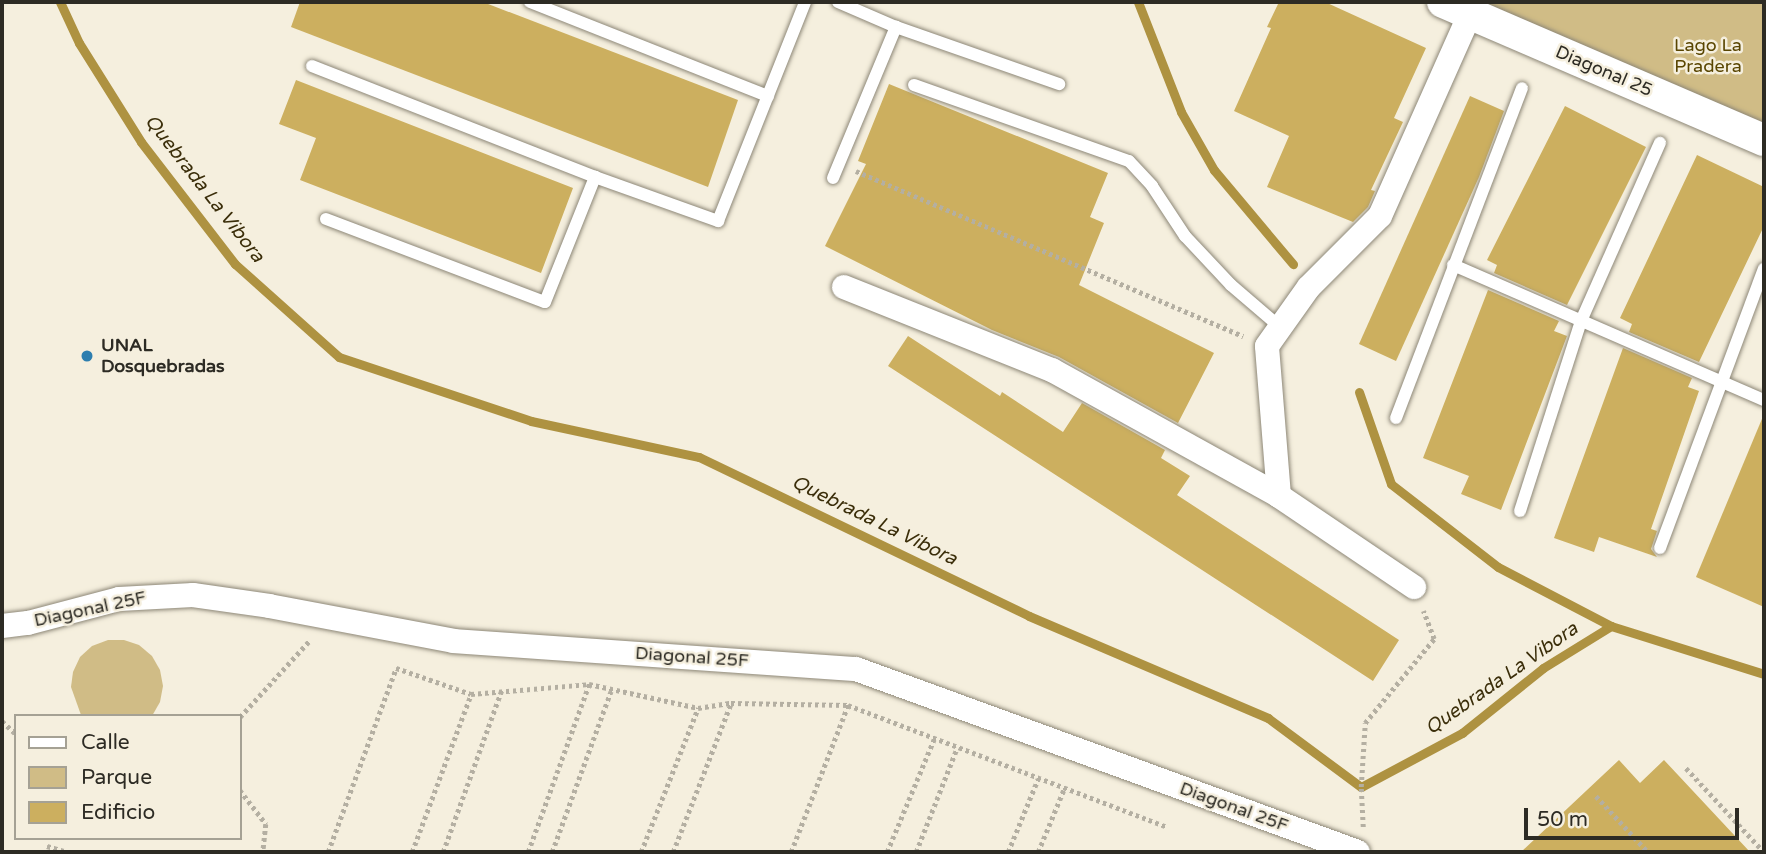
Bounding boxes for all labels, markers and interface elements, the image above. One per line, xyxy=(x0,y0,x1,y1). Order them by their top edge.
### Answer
park label: Lago La Pradera xyxy=(1674,35,1742,78)
street label: Diagonal 25 xyxy=(1552,41,1656,101)
water label: Quebrada La Vibora xyxy=(139,111,269,267)
place label: UNAL Dosquebradas xyxy=(101,335,225,378)
marker: UNAL Dosquebradas xyxy=(79,348,95,364)
water label: Quebrada La Vibora xyxy=(788,471,960,571)
street label: Diagonal 25F xyxy=(32,587,148,631)
water label: Quebrada La Vibora xyxy=(1421,618,1583,740)
street label: Diagonal 25F xyxy=(634,642,750,672)
legend xyxy=(14,714,242,840)
text: Calle xyxy=(81,730,130,755)
text: Parque xyxy=(81,765,152,790)
street label: Diagonal 25F xyxy=(1177,777,1291,837)
scale bar xyxy=(1528,794,1743,838)
text: Edificio xyxy=(81,800,155,825)
text: 50 m xyxy=(1537,807,1588,832)

